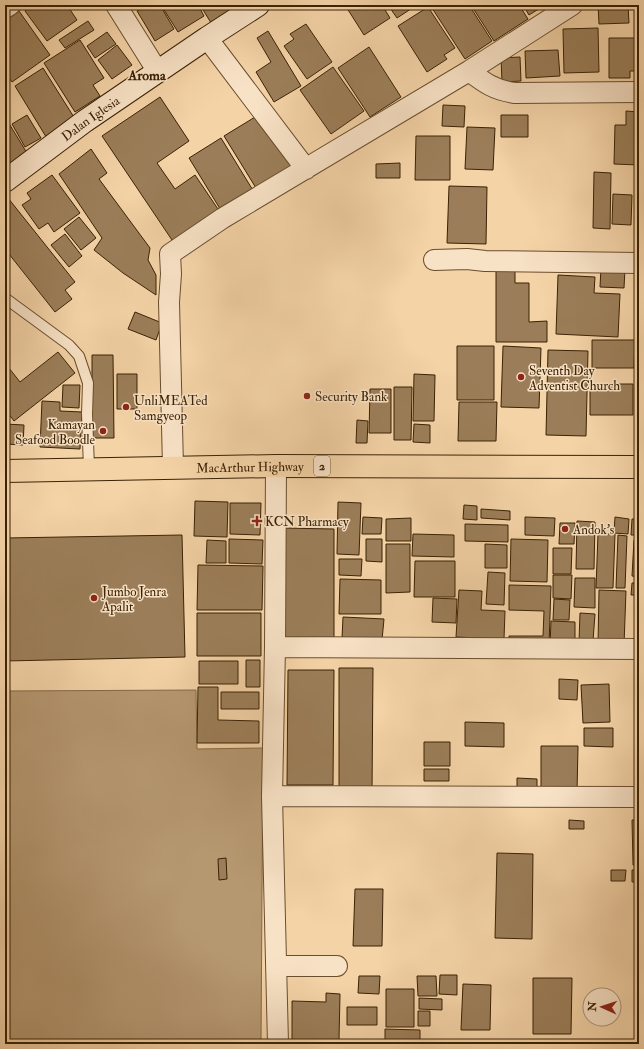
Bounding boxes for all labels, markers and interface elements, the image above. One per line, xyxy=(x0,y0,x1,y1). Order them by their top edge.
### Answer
district label: Aroma xyxy=(127,67,167,84)
street label: Dalan Iglesia xyxy=(58,92,124,145)
place label: Seventh Day Adventist Church xyxy=(528,363,620,394)
marker: Seventh Day Adventist Church xyxy=(516,372,526,382)
place label: Security Bank xyxy=(315,389,388,406)
marker: Security Bank xyxy=(302,391,312,401)
place label: UnliMEATed Samgyeop xyxy=(134,393,208,425)
marker: UnliMEATed Samgyeop xyxy=(121,402,131,412)
place label: Kamayan Seafood Boodle xyxy=(15,417,96,448)
marker: Kamayan Seafood Boodle xyxy=(98,426,108,436)
road number: 2 xyxy=(314,456,330,476)
street label: MacArthur Highway xyxy=(196,459,304,476)
place label: KCN Pharmacy xyxy=(265,514,349,531)
marker: KCN Pharmacy xyxy=(252,516,262,526)
place label: Andok's xyxy=(572,522,615,538)
marker: Andok's xyxy=(560,524,570,534)
place label: Jumbo Jenra Apalit xyxy=(101,584,167,616)
marker: Jumbo Jenra Apalit xyxy=(89,593,99,603)
north arrow xyxy=(582,987,622,1027)
text: N xyxy=(586,1000,599,1013)

